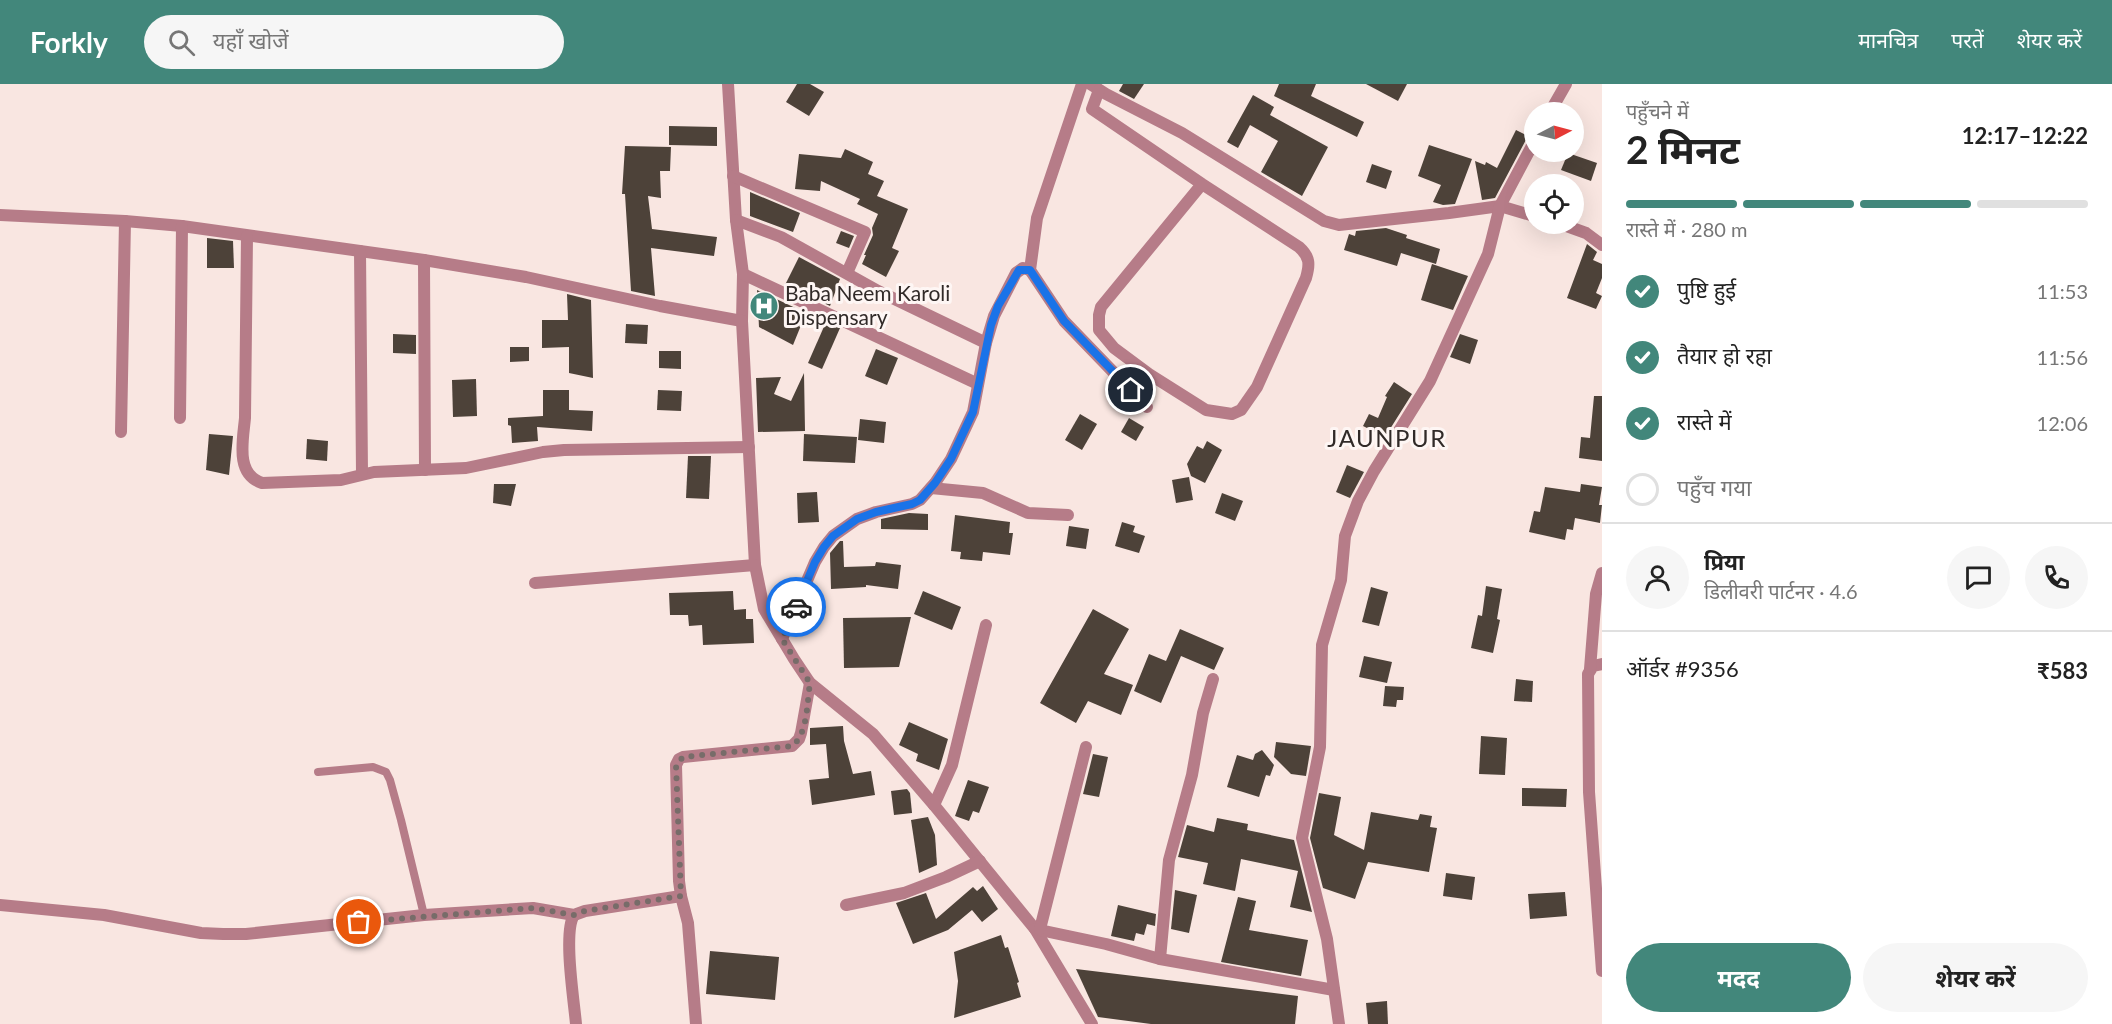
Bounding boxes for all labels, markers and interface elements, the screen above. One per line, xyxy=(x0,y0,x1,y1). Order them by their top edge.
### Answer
search box xyxy=(144,15,564,69)
text: Forkly xyxy=(30,25,108,59)
icon: search xyxy=(165,26,198,59)
text: यहाँ खोजें xyxy=(213,27,289,54)
text: मानचित्र xyxy=(1858,27,1918,52)
text: परतें xyxy=(1951,27,1984,52)
text: शेयर करें xyxy=(2017,27,2082,52)
text: पहुँचने में xyxy=(1626,99,1689,123)
north arrow xyxy=(1524,102,1584,162)
map controls xyxy=(1524,102,1584,234)
text: 12:17–12:22 xyxy=(1962,122,2088,149)
text: 2 मिनट xyxy=(1626,126,1740,172)
button: locate xyxy=(1524,174,1584,234)
text: रास्ते में · 280 m xyxy=(1626,217,1747,241)
icon: check xyxy=(1626,275,1659,308)
text: पुष्टि हुई xyxy=(1677,276,1736,303)
text: 11:53 xyxy=(2037,279,2088,303)
place label: Baba Neem Karoli Dispensary xyxy=(785,280,950,329)
hospital icon: Baba Neem Karoli Dispensary xyxy=(748,290,780,322)
icon: check xyxy=(1626,341,1659,374)
text: तैयार हो रहा xyxy=(1677,342,1772,369)
text: 11:56 xyxy=(2037,345,2088,369)
pin xyxy=(1105,364,1156,415)
icon: home xyxy=(1114,373,1147,406)
icon: check xyxy=(1626,407,1659,440)
text: रास्ते में xyxy=(1677,408,1732,435)
text: 12:06 xyxy=(2037,411,2088,435)
district label: JAUNPUR xyxy=(1327,423,1447,452)
text: पहुँच गया xyxy=(1677,474,1752,501)
button: person xyxy=(1626,546,1689,609)
button: chat xyxy=(1947,546,2010,609)
button: phone xyxy=(2025,546,2088,609)
text: प्रिया xyxy=(1704,548,1744,575)
courier xyxy=(766,577,826,637)
text: डिलीवरी पार्टनर · 4.6 xyxy=(1704,579,1857,603)
icon: car xyxy=(780,591,813,624)
text: ऑर्डर #9356 xyxy=(1626,655,1739,682)
text: ₹583 xyxy=(2037,657,2088,684)
pin xyxy=(333,896,384,947)
icon: bag xyxy=(342,905,375,938)
button: मदद xyxy=(1626,943,1851,1012)
button: शेयर करें xyxy=(1863,943,2088,1012)

